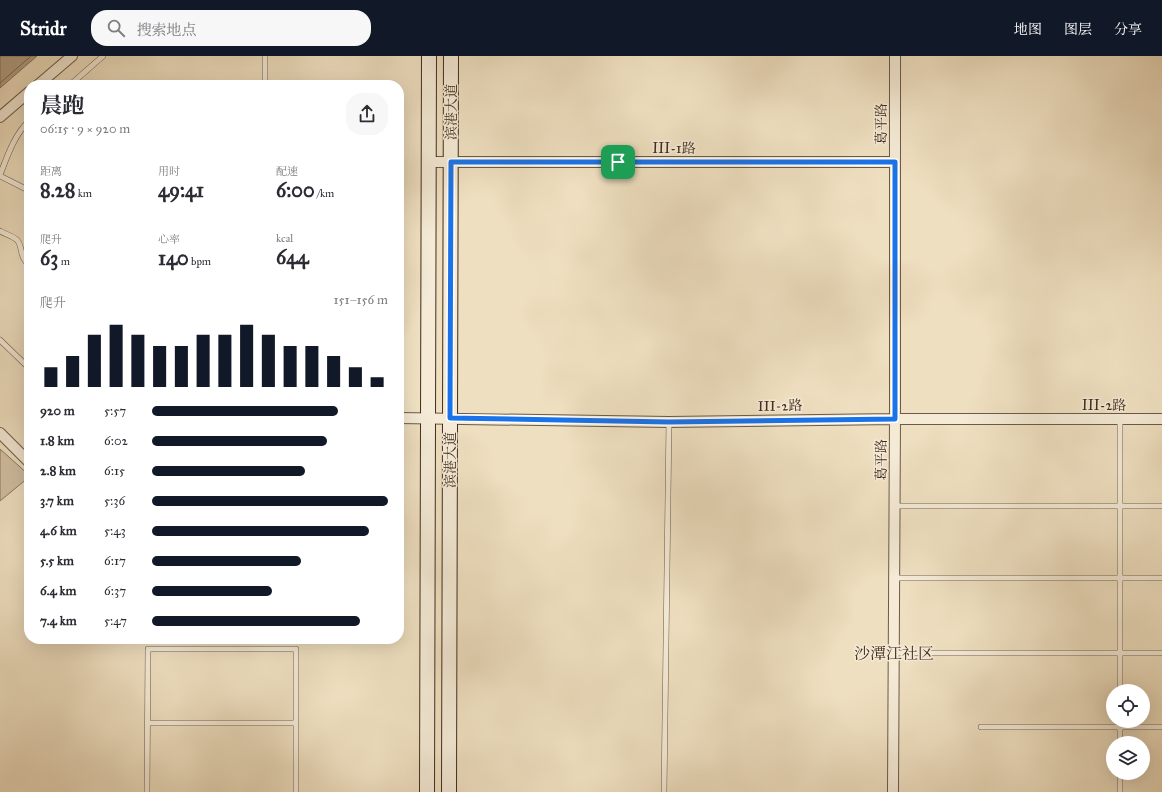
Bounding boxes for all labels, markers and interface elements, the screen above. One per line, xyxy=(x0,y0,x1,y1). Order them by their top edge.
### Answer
search box xyxy=(91,10,371,46)
text: Stridr xyxy=(20,17,67,40)
icon: search xyxy=(105,17,127,39)
text: 搜索地点 xyxy=(137,21,197,39)
text: 地图 xyxy=(1014,21,1042,38)
text: 图层 xyxy=(1064,21,1092,38)
text: 分享 xyxy=(1114,21,1142,38)
street label: 滨港大道 xyxy=(443,84,460,140)
text: 晨跑 xyxy=(40,92,84,119)
button: share xyxy=(346,93,388,135)
street label: 葛平路 xyxy=(873,103,890,145)
text: 06:15 · 9 × 920 m xyxy=(40,121,130,137)
street label: III-1路 xyxy=(652,140,696,157)
pin xyxy=(601,145,635,179)
icon: arrive xyxy=(607,151,629,173)
text: 距离 xyxy=(40,165,62,178)
text: 用时 xyxy=(158,165,180,178)
text: 配速 xyxy=(276,165,298,178)
text: 8.28 xyxy=(40,178,75,202)
text: 49:41 xyxy=(158,178,204,202)
text: 6:00 xyxy=(276,178,315,202)
text: km xyxy=(75,187,92,200)
text: /km xyxy=(315,187,334,200)
text: kcal xyxy=(276,232,293,245)
text: 爬升 xyxy=(40,233,62,246)
text: 心率 xyxy=(158,233,180,246)
text: 644 xyxy=(276,245,309,269)
text: 63 xyxy=(40,246,58,270)
text: 140 xyxy=(158,246,189,270)
text: m xyxy=(58,255,70,268)
text: bpm xyxy=(189,255,211,268)
text: 151–156 m xyxy=(334,292,388,308)
text: 爬升 xyxy=(40,295,66,311)
street label: III-2路 xyxy=(758,397,802,415)
street label: III-2路 xyxy=(1082,397,1126,414)
text: 920 m xyxy=(40,403,75,419)
text: 5:57 xyxy=(104,403,126,419)
street label: 滨港大道 xyxy=(442,432,459,488)
text: 1.8 km xyxy=(40,433,75,449)
text: 6:02 xyxy=(104,433,128,449)
street label: 葛平路 xyxy=(873,439,890,481)
text: 2.8 km xyxy=(40,463,76,479)
text: 6:15 xyxy=(104,463,125,479)
text: 3.7 km xyxy=(40,493,74,509)
text: 5:36 xyxy=(104,493,125,509)
text: 4.6 km xyxy=(40,523,77,539)
text: 5:43 xyxy=(104,523,126,539)
text: 5.5 km xyxy=(40,553,74,569)
text: 6:17 xyxy=(104,553,126,569)
text: 6.4 km xyxy=(40,583,77,599)
text: 6:37 xyxy=(104,583,126,599)
text: 7.4 km xyxy=(40,613,77,629)
text: 5:47 xyxy=(104,613,127,629)
district label: 沙潭江社区 xyxy=(854,644,934,663)
map controls xyxy=(1106,684,1150,780)
button: locate xyxy=(1106,684,1150,728)
button: layers xyxy=(1106,736,1150,780)

